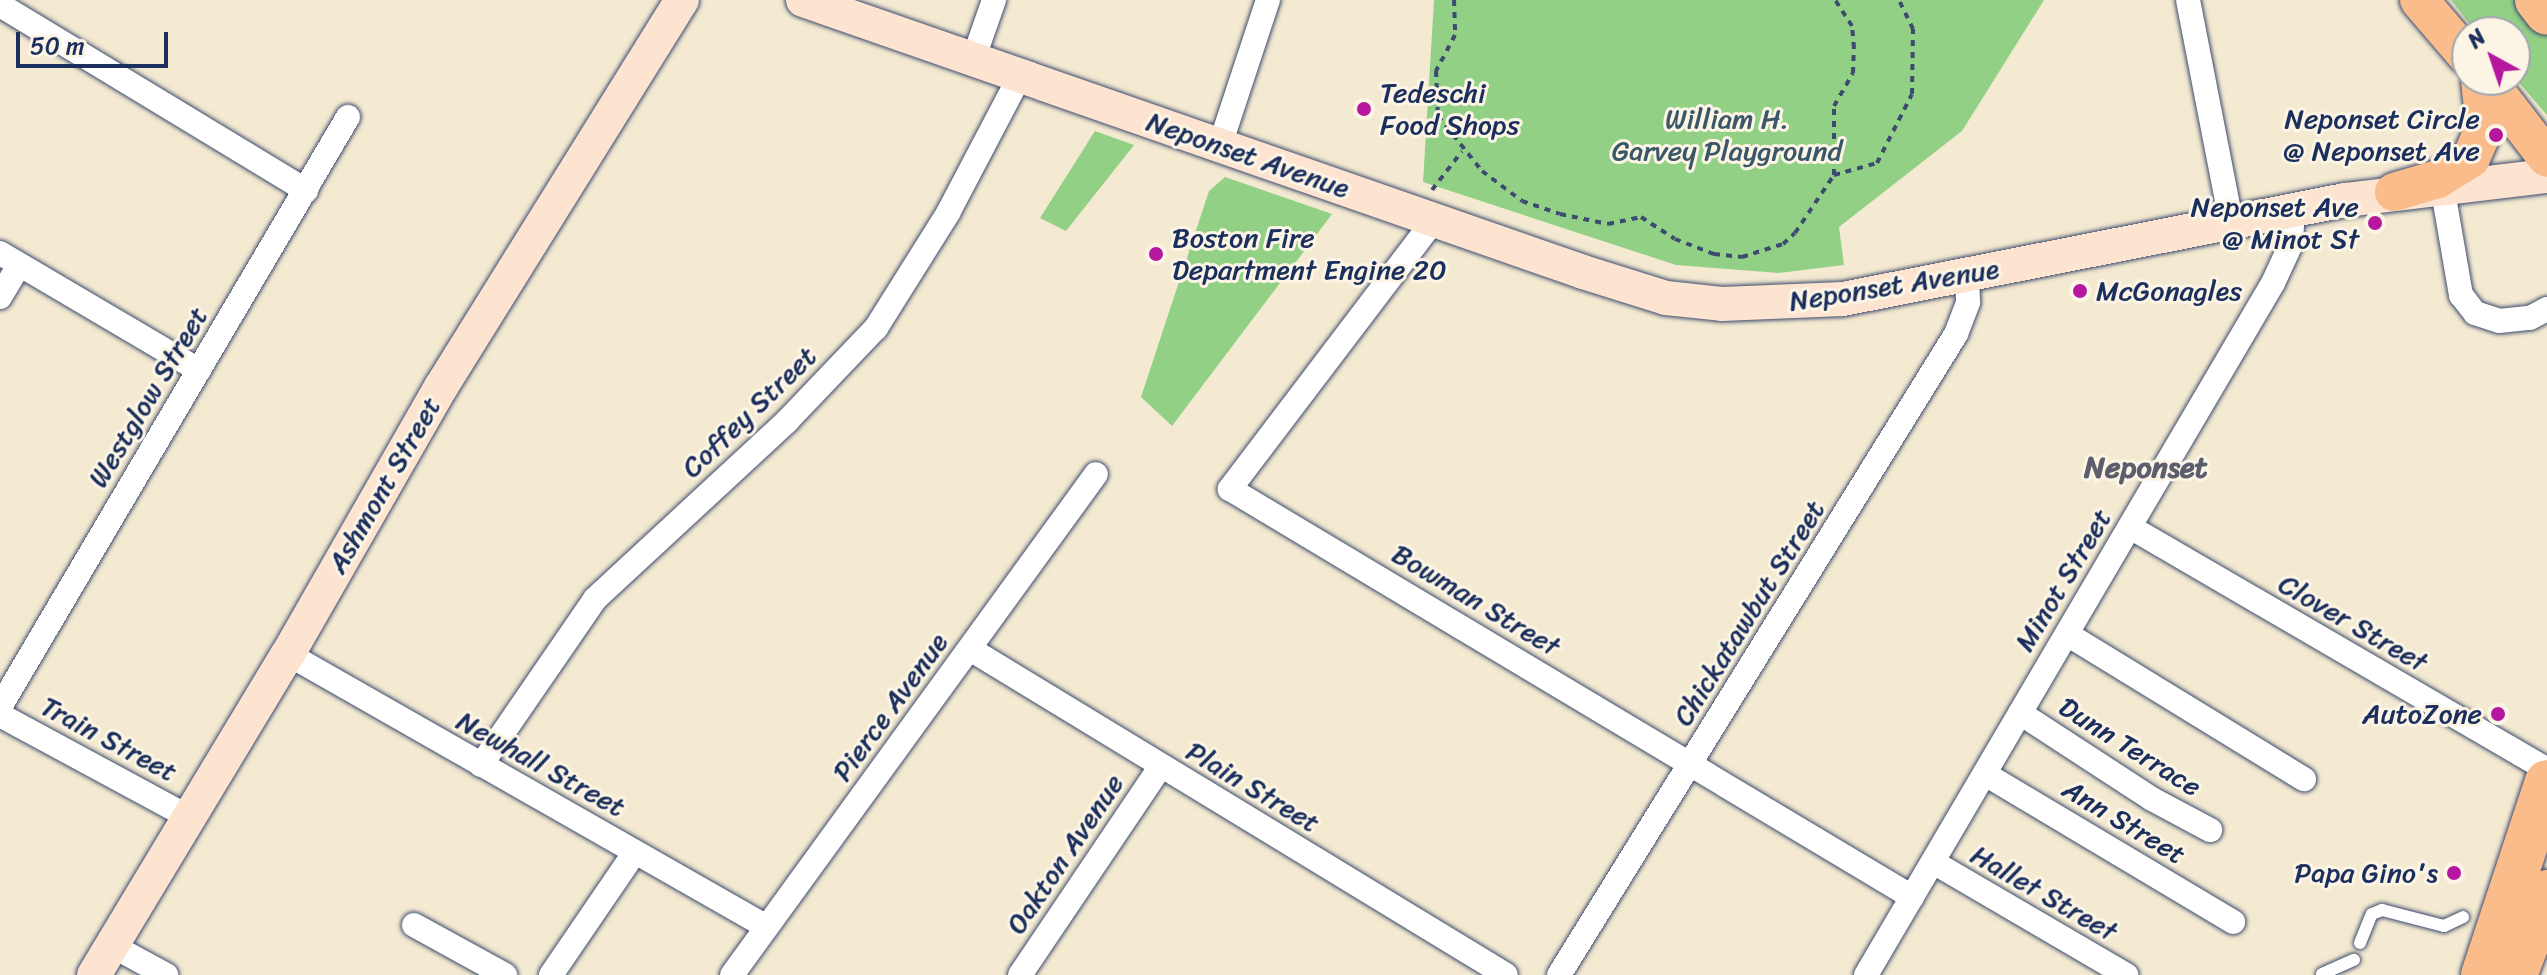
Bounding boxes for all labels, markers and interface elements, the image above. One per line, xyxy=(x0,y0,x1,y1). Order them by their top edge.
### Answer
scale bar xyxy=(20,16,172,66)
north arrow xyxy=(2451,16,2531,96)
text: N xyxy=(2458,19,2495,59)
text: 50 m xyxy=(30,25,85,67)
place label: Tedeschi Food Shops xyxy=(1380,76,1518,142)
marker: Tedeschi Food Shops xyxy=(1355,100,1373,118)
park label: William H. Garvey Playground xyxy=(1612,102,1842,168)
place label: Neponset Circle @ Neponset Ave xyxy=(2283,102,2480,168)
street label: Neponset Avenue xyxy=(1142,105,1354,205)
marker: Neponset Circle @ Neponset Ave xyxy=(2487,126,2505,144)
place label: Neponset Ave @ Minot St xyxy=(2191,190,2359,256)
marker: Neponset Ave @ Minot St xyxy=(2366,214,2384,232)
place label: Boston Fire Department Engine 20 xyxy=(1172,221,1447,287)
marker: Boston Fire Department Engine 20 xyxy=(1147,245,1165,263)
street label: Neponset Avenue xyxy=(1787,252,2001,318)
place label: McGonagles xyxy=(2096,274,2242,308)
marker: McGonagles xyxy=(2071,282,2089,300)
street label: Westglow Street xyxy=(81,300,215,494)
street label: Coffey Street xyxy=(675,339,823,485)
street label: Ashmont Street xyxy=(320,391,448,579)
district label: Neponset xyxy=(2084,449,2208,485)
street label: Chickatawbut Street xyxy=(1666,494,1832,732)
street label: Minot Street xyxy=(2007,502,2119,658)
street label: Bowman Street xyxy=(1386,537,1566,663)
street label: Clover Street xyxy=(2272,567,2434,679)
street label: Pierce Avenue xyxy=(825,626,955,788)
street label: Train Street xyxy=(35,689,183,789)
street label: Dunn Terrace xyxy=(2053,690,2207,804)
place label: AutoZone xyxy=(2362,697,2482,731)
street label: Newhall Street xyxy=(451,704,631,824)
marker: AutoZone xyxy=(2489,705,2507,723)
street label: Plain Street xyxy=(1180,734,1326,840)
street label: Oakton Avenue xyxy=(999,768,1131,940)
street label: Ann Street xyxy=(2057,772,2191,872)
street label: Hallet Street xyxy=(1965,837,2123,949)
place label: Papa Gino's xyxy=(2293,856,2438,890)
marker: Papa Gino's xyxy=(2445,864,2463,882)

